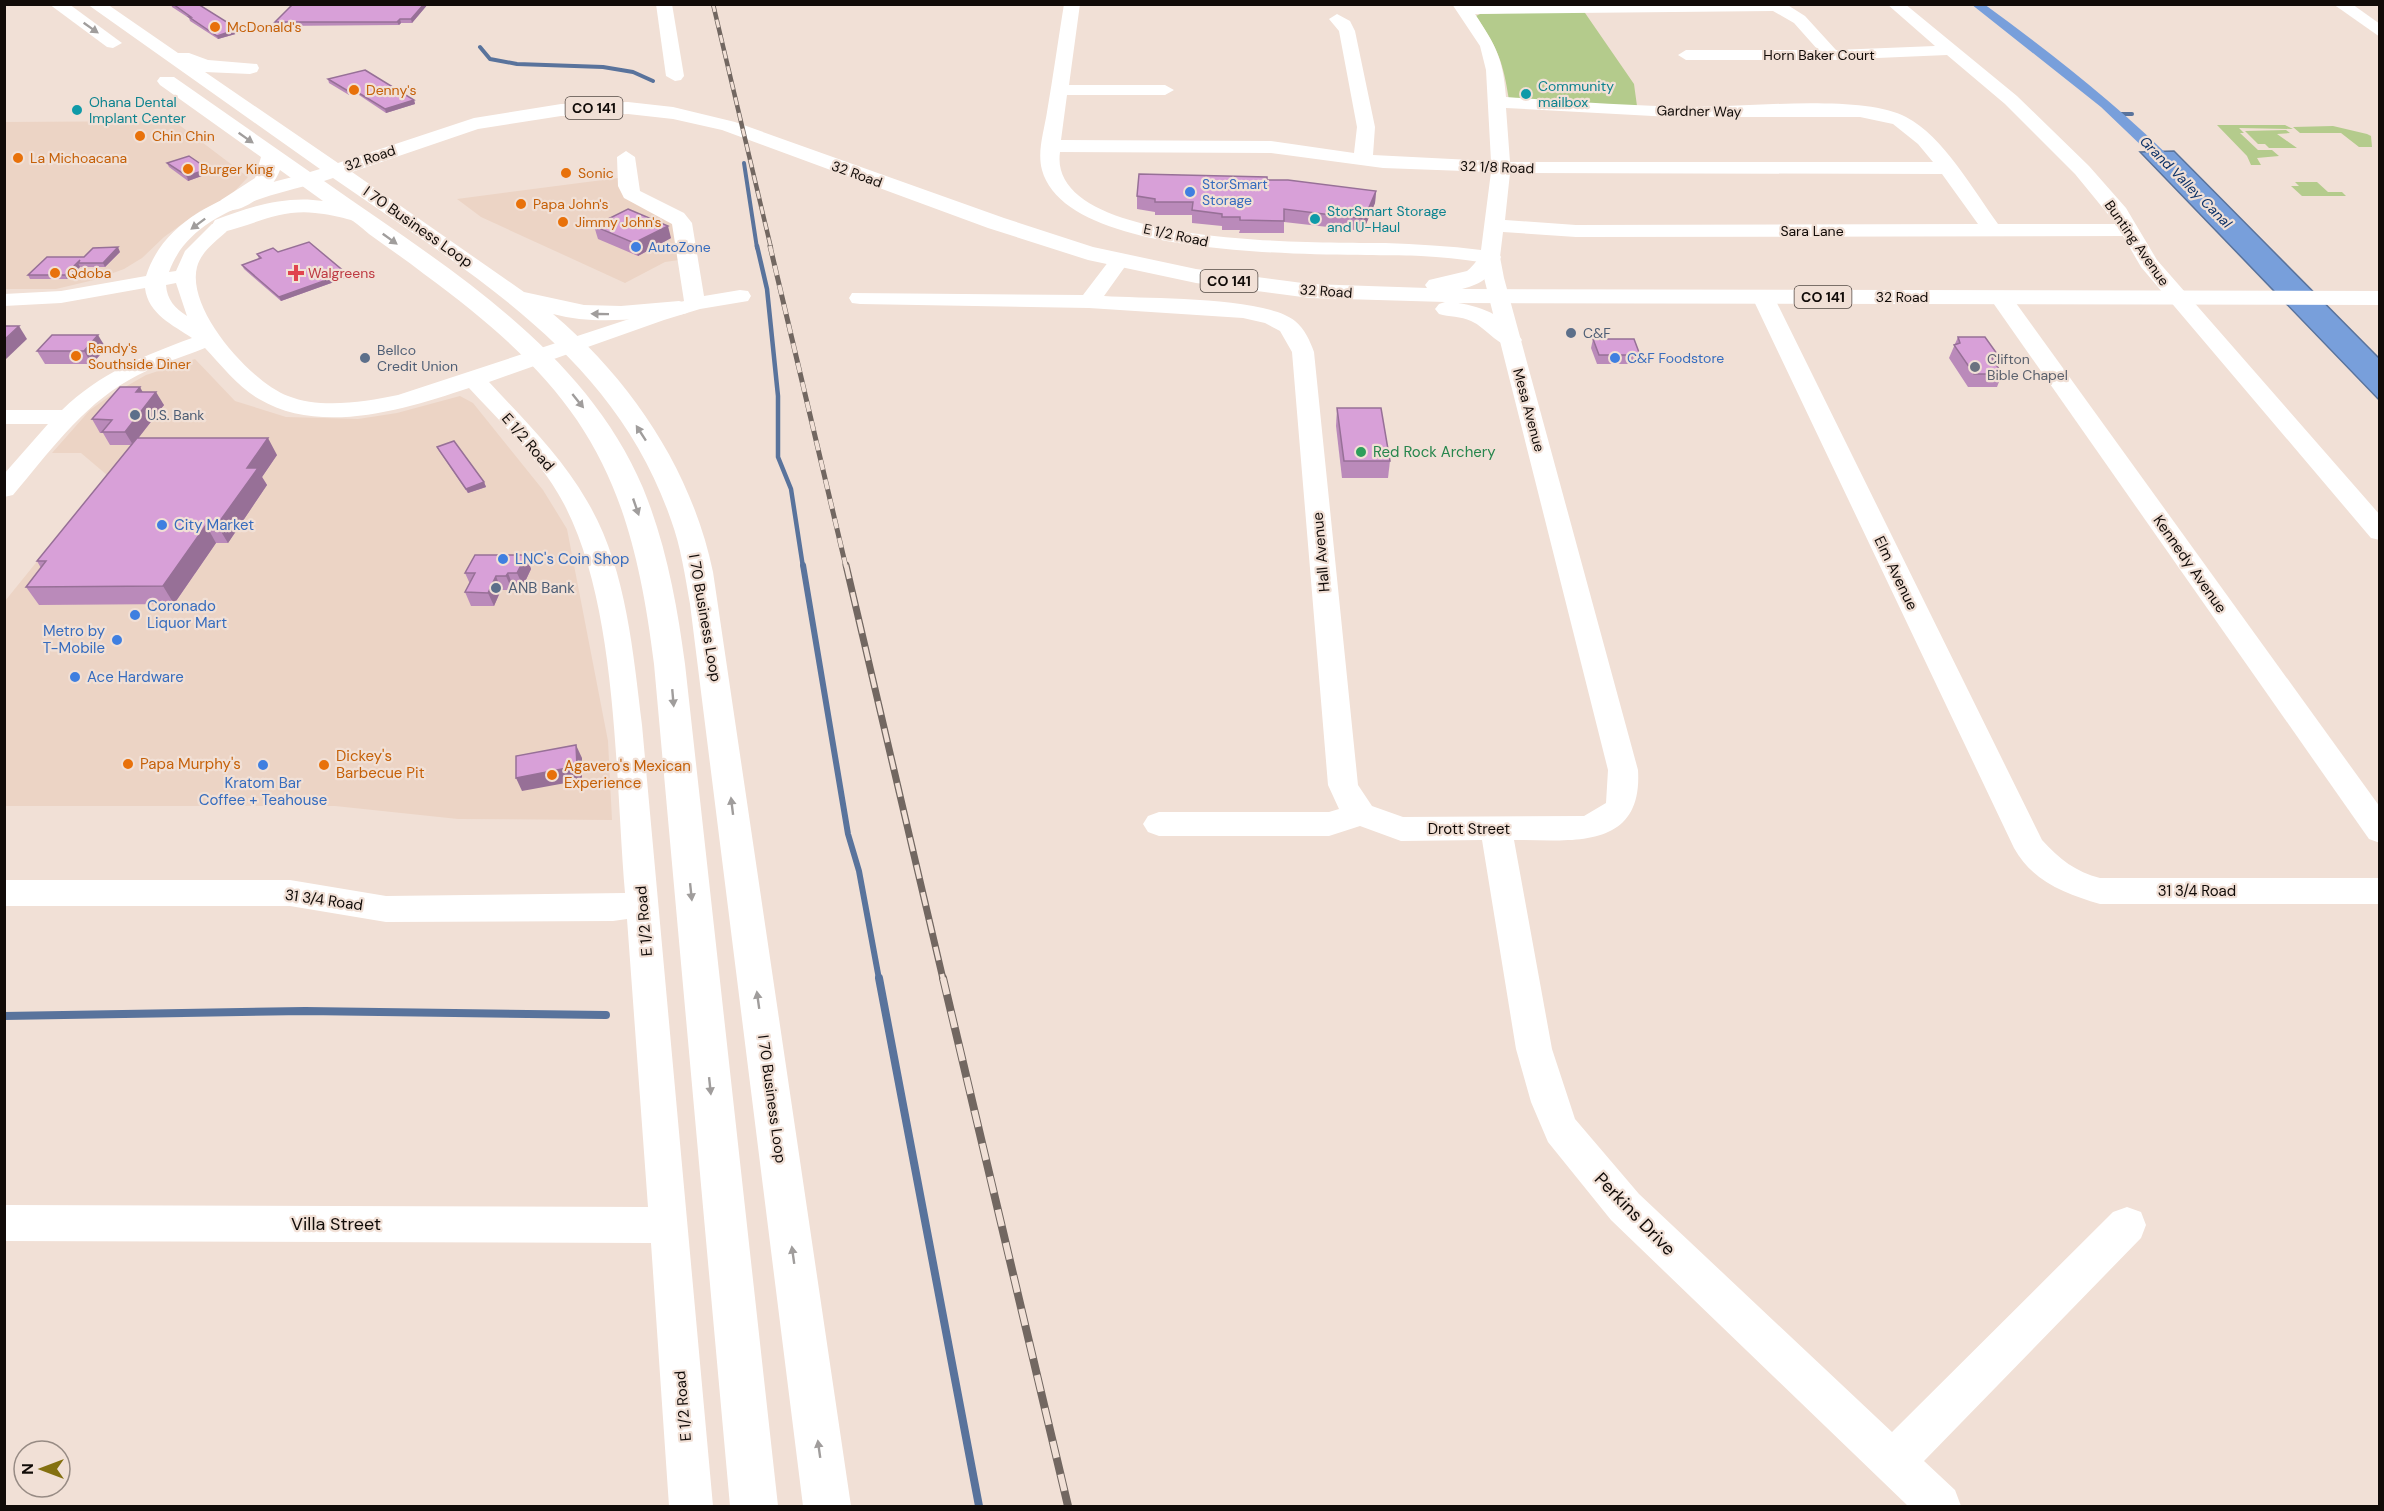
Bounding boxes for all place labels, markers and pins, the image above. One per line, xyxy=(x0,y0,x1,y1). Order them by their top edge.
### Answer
place label: McDonald's xyxy=(227,18,302,36)
marker: McDonald's xyxy=(208,20,222,34)
place label: Community mailbox xyxy=(1538,77,1614,111)
place label: Denny's xyxy=(366,81,416,99)
marker: Denny's xyxy=(347,83,361,97)
marker: Community mailbox xyxy=(1519,87,1533,101)
place label: Ohana Dental Implant Center xyxy=(89,93,186,127)
marker: Ohana Dental Implant Center xyxy=(70,103,84,117)
place label: Chin Chin xyxy=(152,127,215,145)
marker: Chin Chin xyxy=(133,129,147,143)
place label: La Michoacana xyxy=(30,149,127,167)
marker: La Michoacana xyxy=(11,151,25,165)
place label: Burger King xyxy=(200,160,273,178)
marker: Burger King xyxy=(181,162,195,176)
place label: Sonic xyxy=(578,164,614,182)
marker: Sonic xyxy=(559,166,573,180)
place label: StorSmart Storage xyxy=(1202,175,1268,209)
marker: StorSmart Storage xyxy=(1183,185,1197,199)
place label: Papa John's xyxy=(533,195,608,213)
marker: Papa John's xyxy=(514,197,528,211)
place label: StorSmart Storage and U-Haul xyxy=(1327,202,1447,236)
marker: StorSmart Storage and U-Haul xyxy=(1308,212,1322,226)
place label: Jimmy John's xyxy=(575,213,662,231)
marker: Jimmy John's xyxy=(556,215,570,229)
place label: AutoZone xyxy=(648,238,711,256)
marker: AutoZone xyxy=(629,240,643,254)
place label: Qdoba xyxy=(67,264,111,282)
place label: Walgreens xyxy=(308,264,375,282)
marker: Qdoba xyxy=(48,266,62,280)
marker: Walgreens xyxy=(289,266,303,280)
place label: C&F xyxy=(1583,324,1611,342)
marker: C&F xyxy=(1564,326,1578,340)
place label: Randy's Southside Diner xyxy=(88,339,191,373)
place label: Bellco Credit Union xyxy=(377,341,458,375)
marker: Randy's Southside Diner xyxy=(69,349,83,363)
place label: C&F Foodstore xyxy=(1627,349,1724,367)
place label: Clifton Bible Chapel xyxy=(1987,350,2068,384)
marker: Bellco Credit Union xyxy=(358,351,372,365)
marker: C&F Foodstore xyxy=(1608,351,1622,365)
marker: Clifton Bible Chapel xyxy=(1968,360,1982,374)
place label: U.S. Bank xyxy=(147,406,204,424)
marker: U.S. Bank xyxy=(128,408,142,422)
place label: Red Rock Archery xyxy=(1373,442,1496,462)
marker: Red Rock Archery xyxy=(1354,445,1368,459)
place label: City Market xyxy=(174,515,254,535)
marker: City Market xyxy=(155,518,169,532)
place label: LNC's Coin Shop xyxy=(515,549,629,569)
marker: LNC's Coin Shop xyxy=(496,552,510,566)
place label: ANB Bank xyxy=(508,578,575,598)
marker: ANB Bank xyxy=(489,581,503,595)
place label: Coronado Liquor Mart xyxy=(147,596,227,633)
marker: Coronado Liquor Mart xyxy=(128,608,142,622)
place label: Metro by T-Mobile xyxy=(43,621,106,658)
marker: Metro by T-Mobile xyxy=(110,633,124,647)
place label: Ace Hardware xyxy=(87,667,184,687)
marker: Ace Hardware xyxy=(68,670,82,684)
place label: Dickey's Barbecue Pit xyxy=(336,746,425,783)
place label: Papa Murphy's xyxy=(140,754,241,774)
place label: Agavero's Mexican Experience xyxy=(564,756,691,793)
marker: Papa Murphy's xyxy=(121,757,135,771)
marker: Kratom Bar Coffee + Teahouse xyxy=(256,758,270,772)
marker: Dickey's Barbecue Pit xyxy=(317,758,331,772)
marker: Agavero's Mexican Experience xyxy=(545,768,559,782)
place label: Kratom Bar Coffee + Teahouse xyxy=(199,773,327,810)

